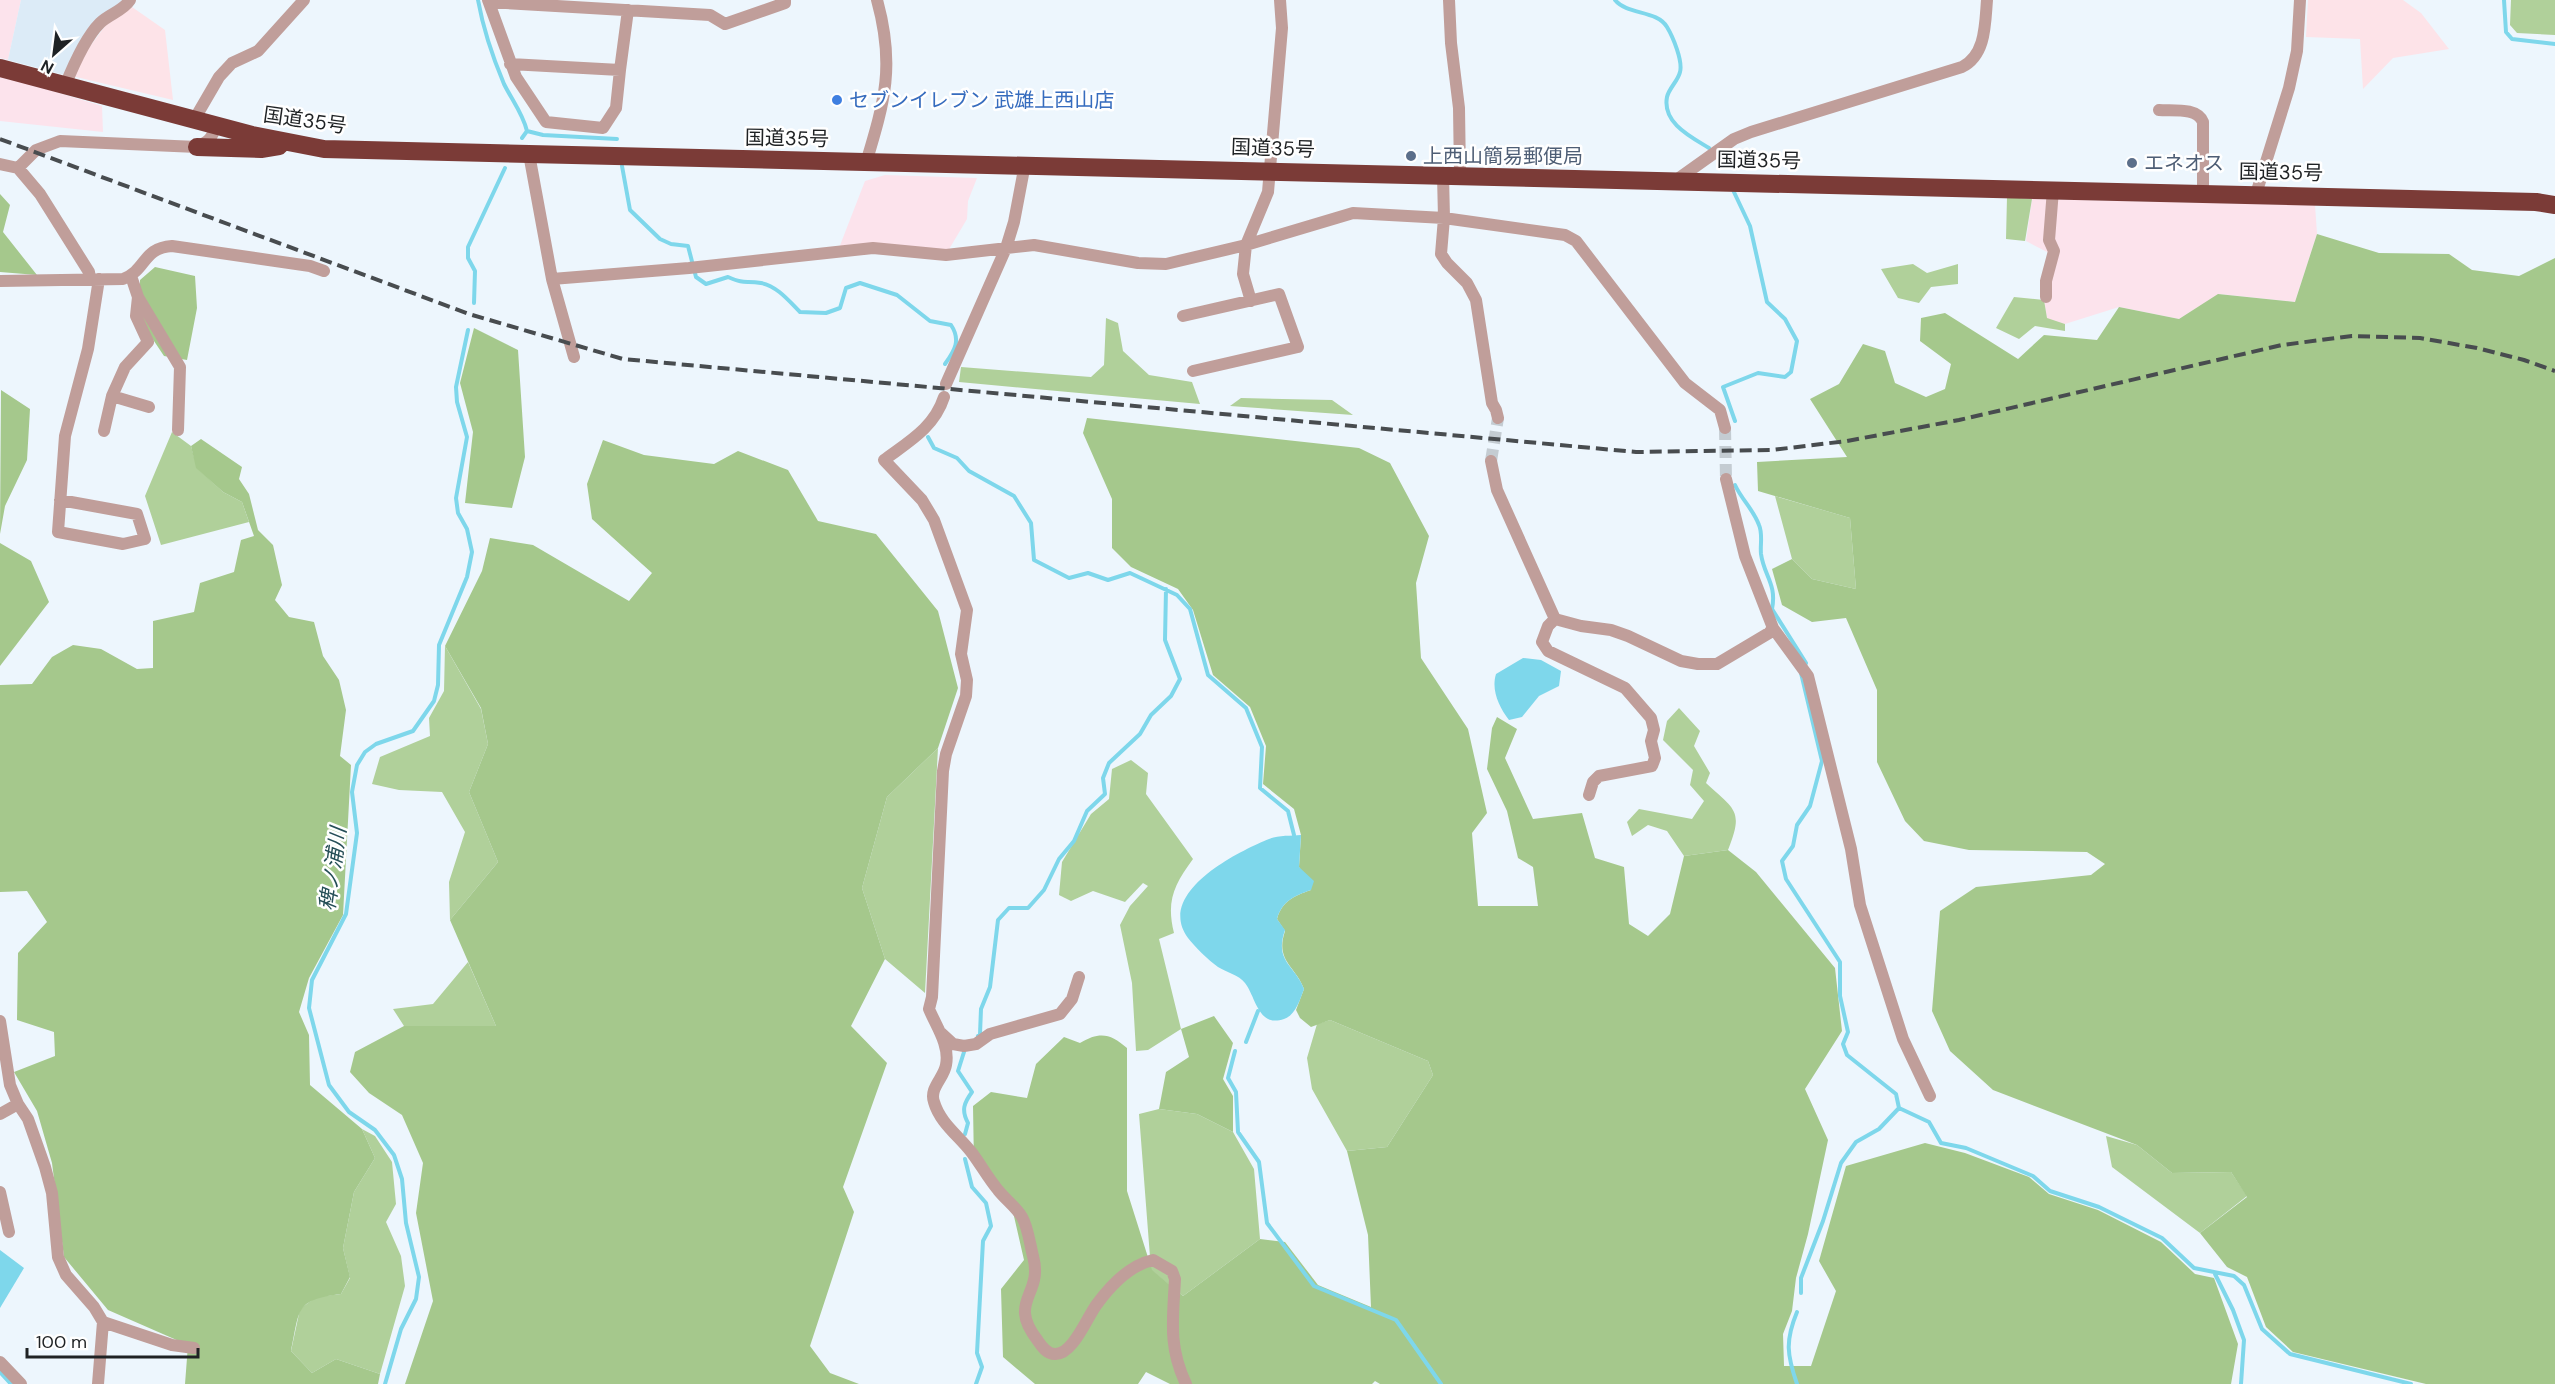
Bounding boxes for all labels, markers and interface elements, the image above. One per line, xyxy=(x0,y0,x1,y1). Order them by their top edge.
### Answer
north arrow xyxy=(24,24,84,84)
text: N xyxy=(37,55,57,79)
place label: セブンイレブン 武雄上西山店 xyxy=(849,87,1114,113)
marker: セブンイレブン 武雄上西山店 xyxy=(830,93,844,107)
street label: 国道35号 xyxy=(262,101,348,139)
street label: 国道35号 xyxy=(745,124,829,152)
street label: 国道35号 xyxy=(1231,134,1315,162)
place label: 上西山簡易郵便局 xyxy=(1423,143,1583,169)
street label: 国道35号 xyxy=(1717,146,1801,174)
marker: 上西山簡易郵便局 xyxy=(1404,149,1418,163)
place label: エネオス xyxy=(2144,150,2224,176)
marker: エネオス xyxy=(2125,156,2139,170)
street label: 国道35号 xyxy=(2239,158,2323,186)
water label: 稗ノ浦川 xyxy=(313,823,353,913)
scale bar xyxy=(27,1321,198,1359)
text: 100 m xyxy=(36,1330,87,1354)

